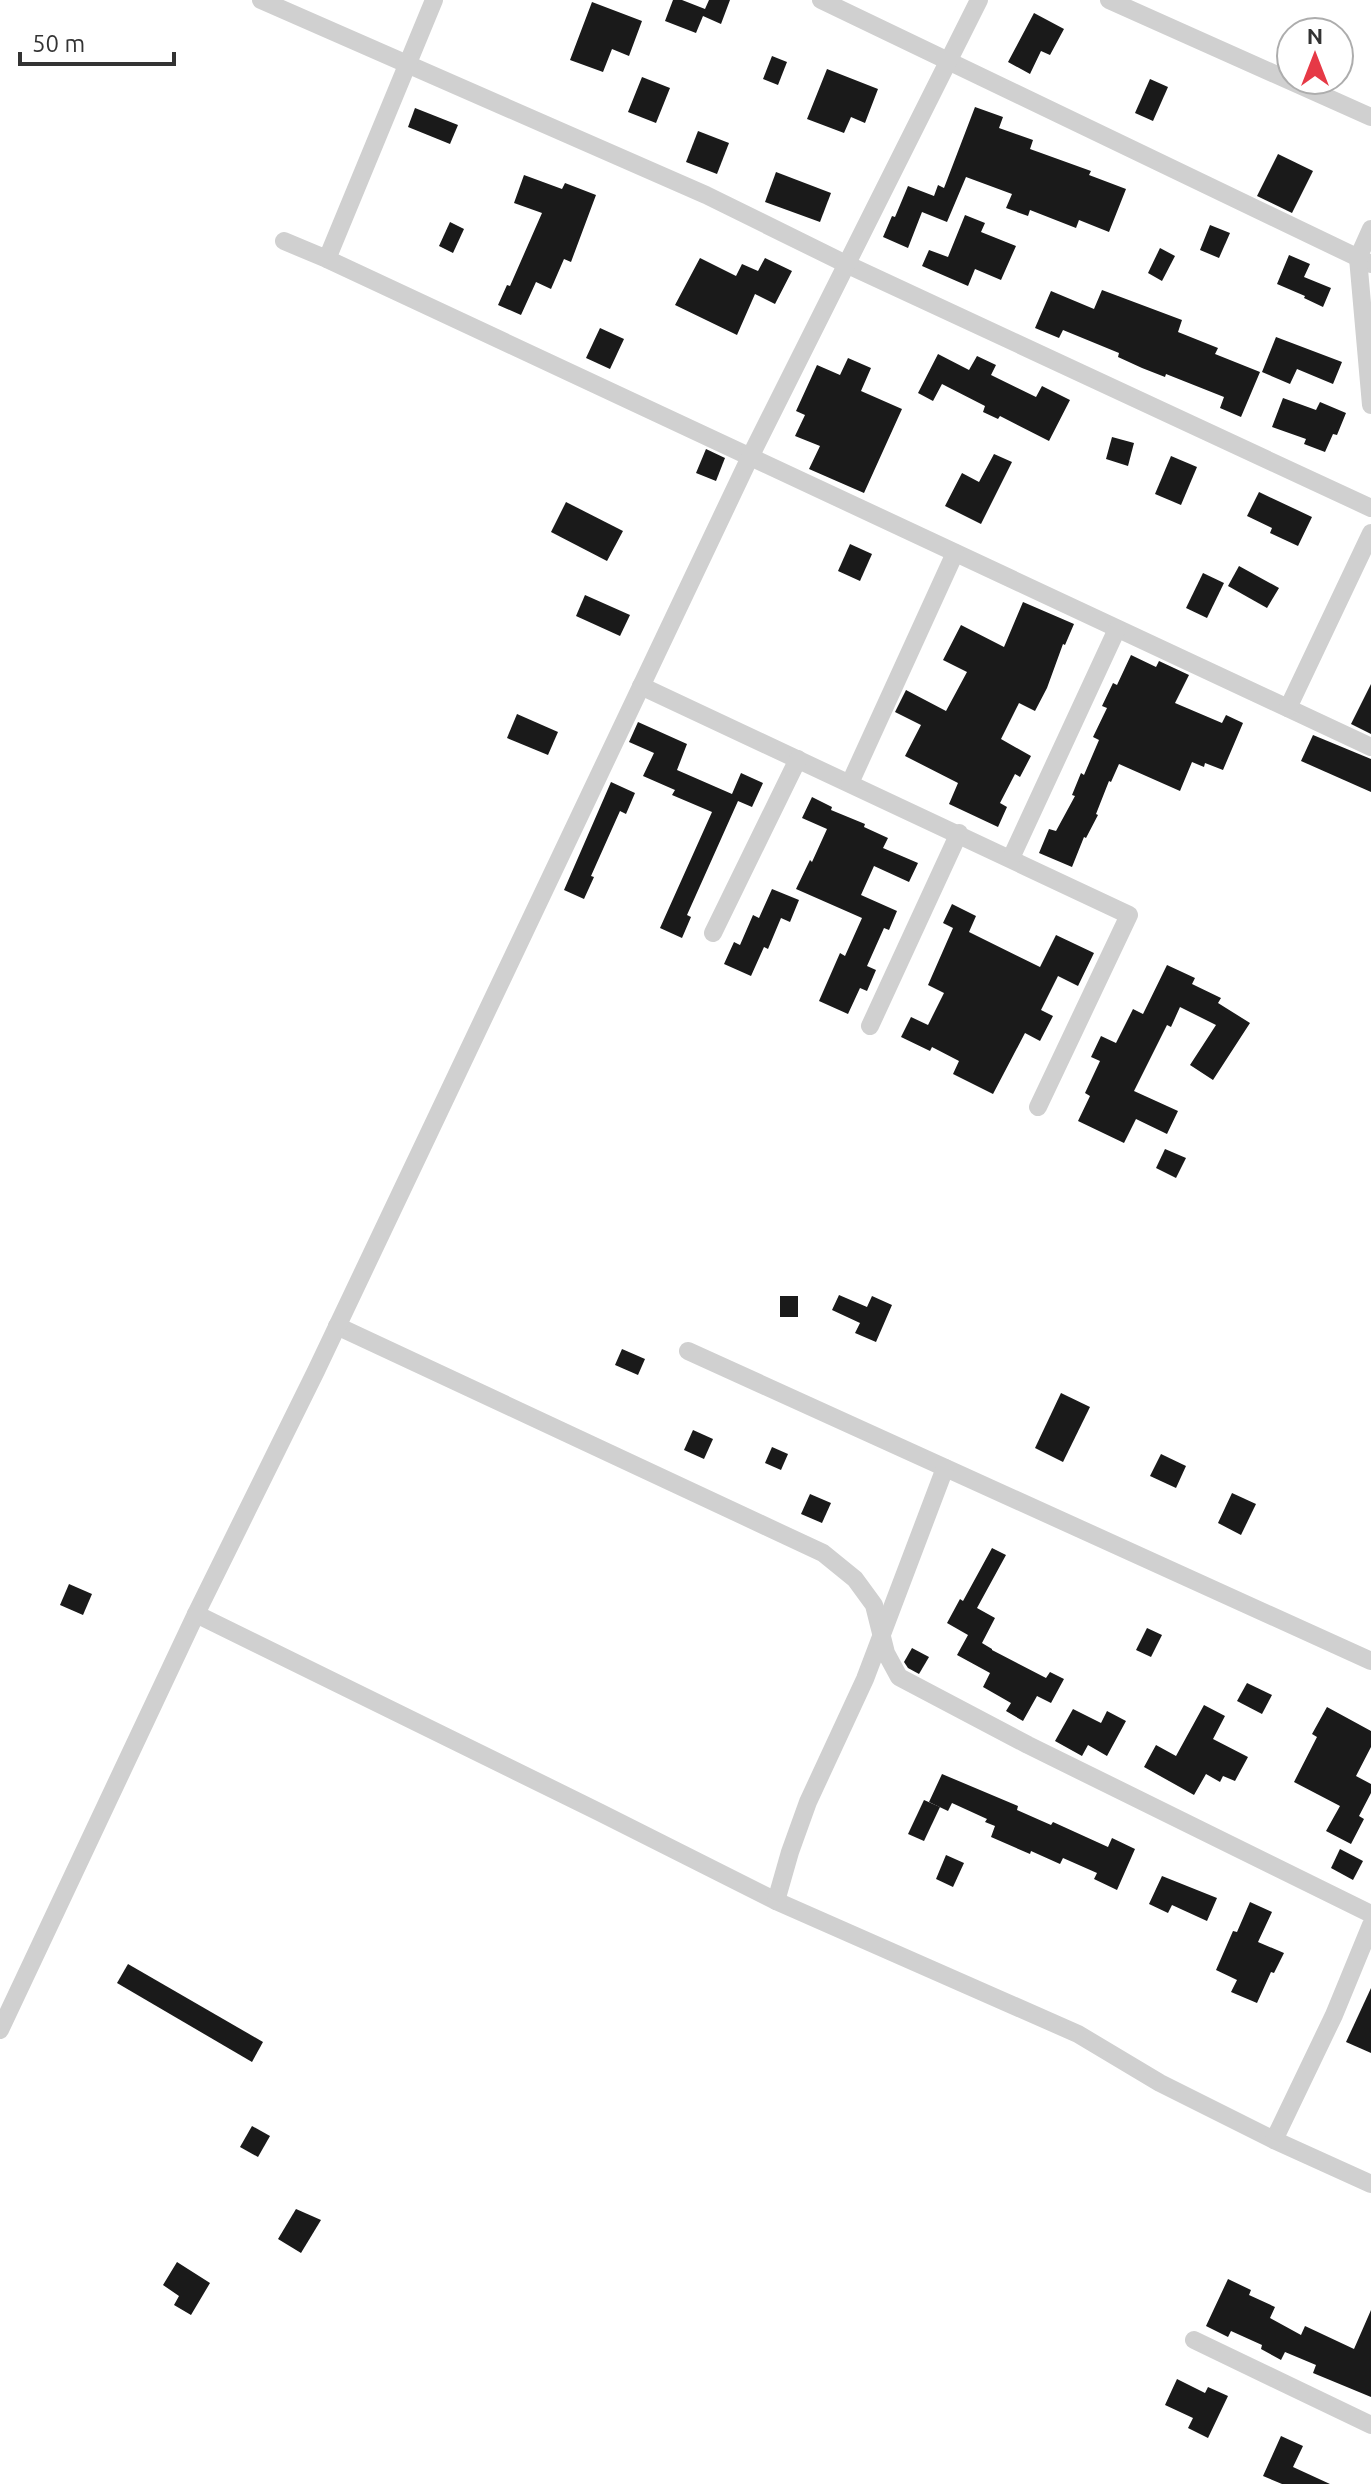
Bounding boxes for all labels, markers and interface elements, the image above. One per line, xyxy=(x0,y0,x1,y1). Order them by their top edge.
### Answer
scale bar xyxy=(20,16,174,66)
north arrow xyxy=(1275,16,1355,96)
text: N xyxy=(1307,23,1323,48)
text: 50 m xyxy=(32,30,85,57)

